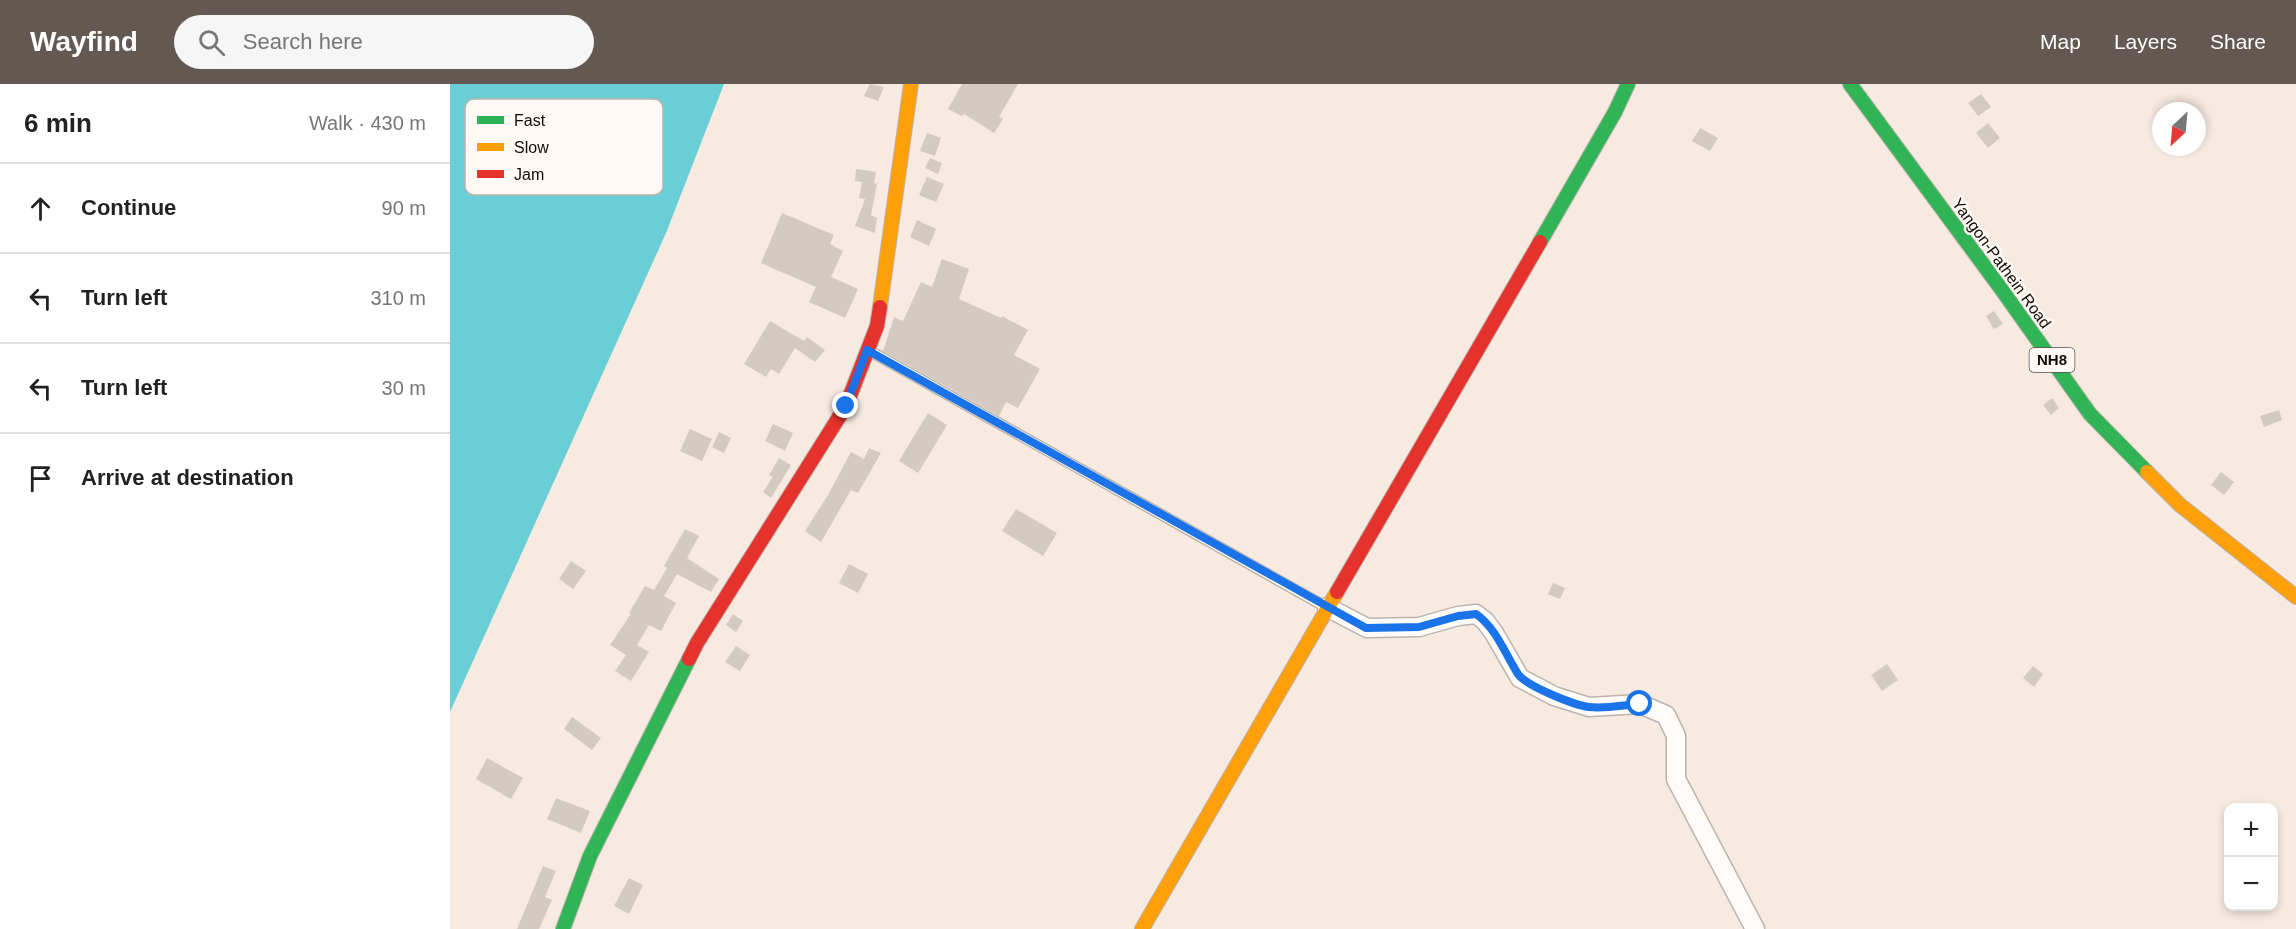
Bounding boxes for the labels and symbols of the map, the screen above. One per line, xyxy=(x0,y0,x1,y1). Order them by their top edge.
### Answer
legend xyxy=(465,99,663,195)
north arrow xyxy=(2152,102,2206,156)
text: Fast xyxy=(514,112,546,129)
text: Slow xyxy=(514,139,549,156)
text: Jam xyxy=(514,166,544,183)
street label: Yangon-Pathein Road xyxy=(1949,195,2054,332)
road number: NH8 xyxy=(2030,348,2074,372)
route end xyxy=(832,392,858,418)
route start xyxy=(1626,690,1652,716)

